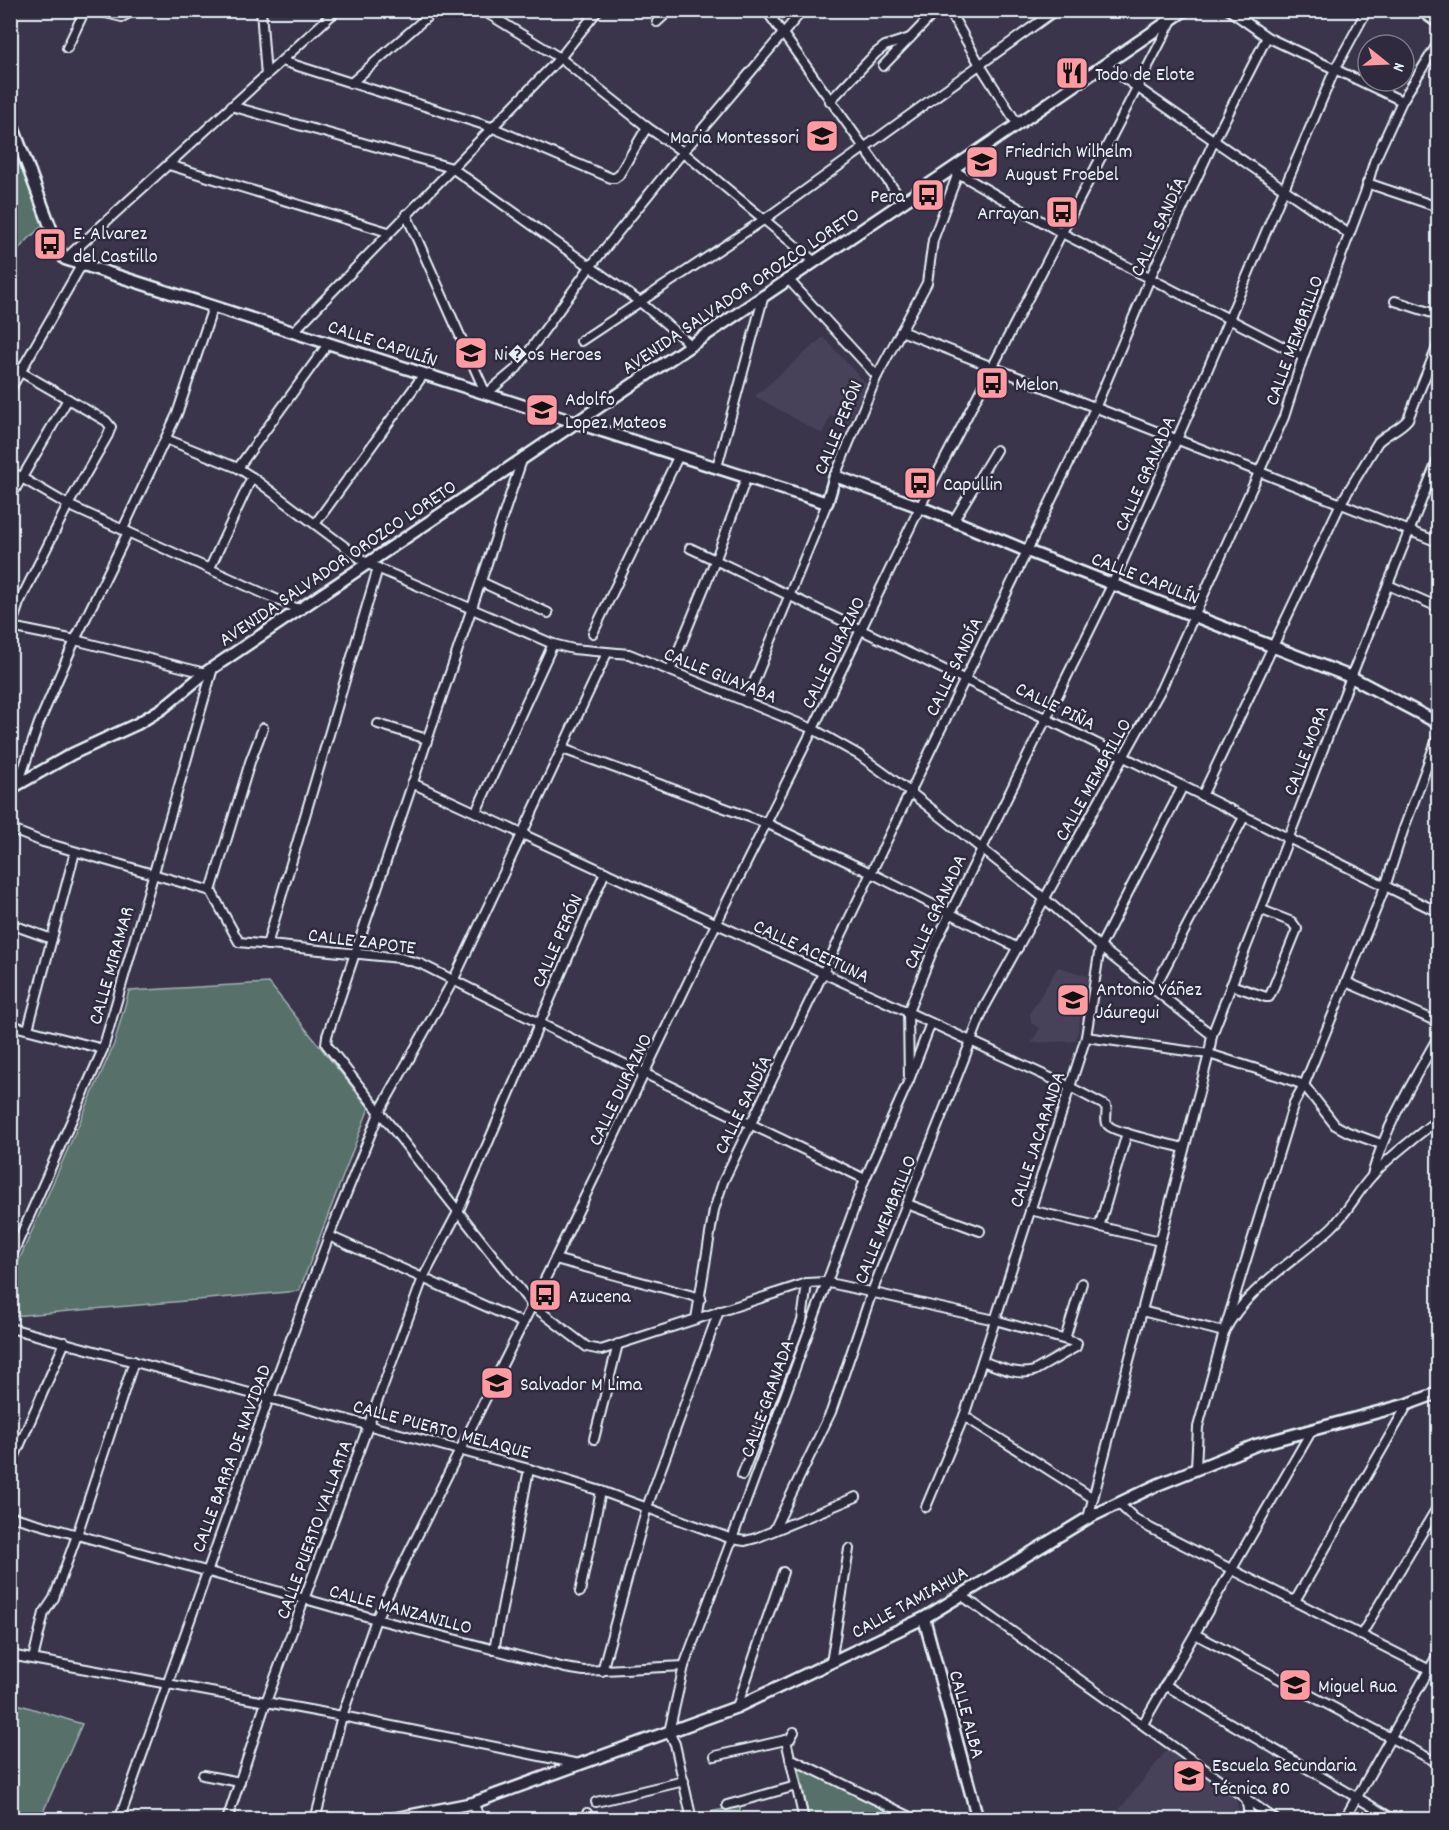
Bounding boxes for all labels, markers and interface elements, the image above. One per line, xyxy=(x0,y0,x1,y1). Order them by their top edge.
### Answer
north arrow xyxy=(1356,33,1416,93)
restaurant icon: Todo de Elote xyxy=(1054,55,1090,91)
text: N xyxy=(1386,60,1410,74)
place label: Todo de Elote xyxy=(1095,62,1195,90)
school or university icon: Maria Montessori xyxy=(804,118,840,154)
place label: Maria Montessori xyxy=(670,125,799,153)
place label: Friedrich Wilhelm August Froebel xyxy=(1005,139,1132,190)
school or university icon: Friedrich Wilhelm August Froebel xyxy=(964,144,1000,180)
street label: CALLE SANDÍA xyxy=(1124,173,1195,282)
bus stop icon: Pera xyxy=(910,177,946,213)
place label: Pera xyxy=(870,184,906,212)
bus stop icon: Arrayan xyxy=(1044,194,1080,230)
place label: Arrayan xyxy=(977,201,1039,229)
street label: AVENIDA SALVADOR OROZCO LORETO xyxy=(617,202,866,383)
place label: E. Alvarez del Castillo xyxy=(73,221,158,272)
bus stop icon: E. Alvarez del Castillo xyxy=(32,226,68,262)
street label: CALLE MEMBRILLO xyxy=(1259,272,1332,410)
street label: CALLE CAPULÍN xyxy=(324,314,441,376)
school or university icon: Ni�os Heroes xyxy=(453,335,489,371)
place label: Ni�os Heroes xyxy=(494,342,602,370)
bus stop icon: Melon xyxy=(974,365,1010,401)
place label: Melon xyxy=(1015,372,1058,400)
street label: CALLE PERÓN xyxy=(808,377,871,479)
place label: Adolfo Lopez Mateos xyxy=(565,387,667,438)
school or university icon: Adolfo Lopez Mateos xyxy=(524,392,560,428)
street label: CALLE GRANADA xyxy=(1109,412,1185,536)
bus stop icon: Capullin xyxy=(902,465,938,501)
place label: Capullin xyxy=(943,472,1003,500)
street label: AVENIDA SALVADOR OROZCO LORETO xyxy=(214,474,463,655)
street label: CALLE CAPULÍN xyxy=(1087,546,1203,613)
street label: CALLE DURAZNO xyxy=(795,593,874,714)
street label: CALLE SANDÍA xyxy=(920,613,992,722)
street label: CALLE GUAYABA xyxy=(659,641,781,712)
street label: CALLE PIÑA xyxy=(1010,676,1100,739)
street label: CALLE MORA xyxy=(1278,702,1338,800)
street label: CALLE MEMBRILLO xyxy=(1049,714,1140,847)
street label: CALLE GRANADA xyxy=(898,850,976,974)
street label: CALLE PERÓN xyxy=(526,890,592,992)
street label: CALLE MIRAMAR xyxy=(83,903,143,1028)
street label: CALLE ACEITUNA xyxy=(748,914,874,992)
street label: CALLE ZAPOTE xyxy=(306,922,417,963)
place label: Antonio Yáñez Jáuregui xyxy=(1096,977,1202,1028)
school or university icon: Antonio Yáñez Jáuregui xyxy=(1055,982,1091,1018)
street label: CALLE DURAZNO xyxy=(582,1030,661,1151)
street label: CALLE SANDÍA xyxy=(709,1051,781,1160)
street label: CALLE JACARANDA xyxy=(1004,1068,1074,1212)
street label: CALLE MEMBRILLO xyxy=(848,1152,925,1289)
bus stop icon: Azucena xyxy=(527,1277,563,1313)
place label: Azucena xyxy=(568,1284,631,1312)
street label: CALLE GRANADA xyxy=(735,1336,803,1462)
street label: CALLE BARRA DE NAVIDAD xyxy=(186,1361,280,1557)
school or university icon: Salvador M Lima xyxy=(479,1365,515,1401)
place label: Salvador M Lima xyxy=(520,1372,643,1400)
street label: CALLE PUERTO MELAQUE xyxy=(349,1394,533,1468)
street label: CALLE PUERTO VALLARTA xyxy=(270,1436,361,1624)
street label: CALLE TAMIAHUA xyxy=(847,1560,974,1647)
street label: CALLE MANZANILLO xyxy=(326,1578,475,1643)
school or university icon: Miguel Rua xyxy=(1277,1667,1313,1703)
street label: CALLE ALBA xyxy=(940,1668,990,1762)
place label: Miguel Rua xyxy=(1318,1674,1397,1702)
place label: Escuela Secundaria Técnica 80 xyxy=(1212,1753,1357,1804)
school or university icon: Escuela Secundaria Técnica 80 xyxy=(1171,1758,1207,1794)

